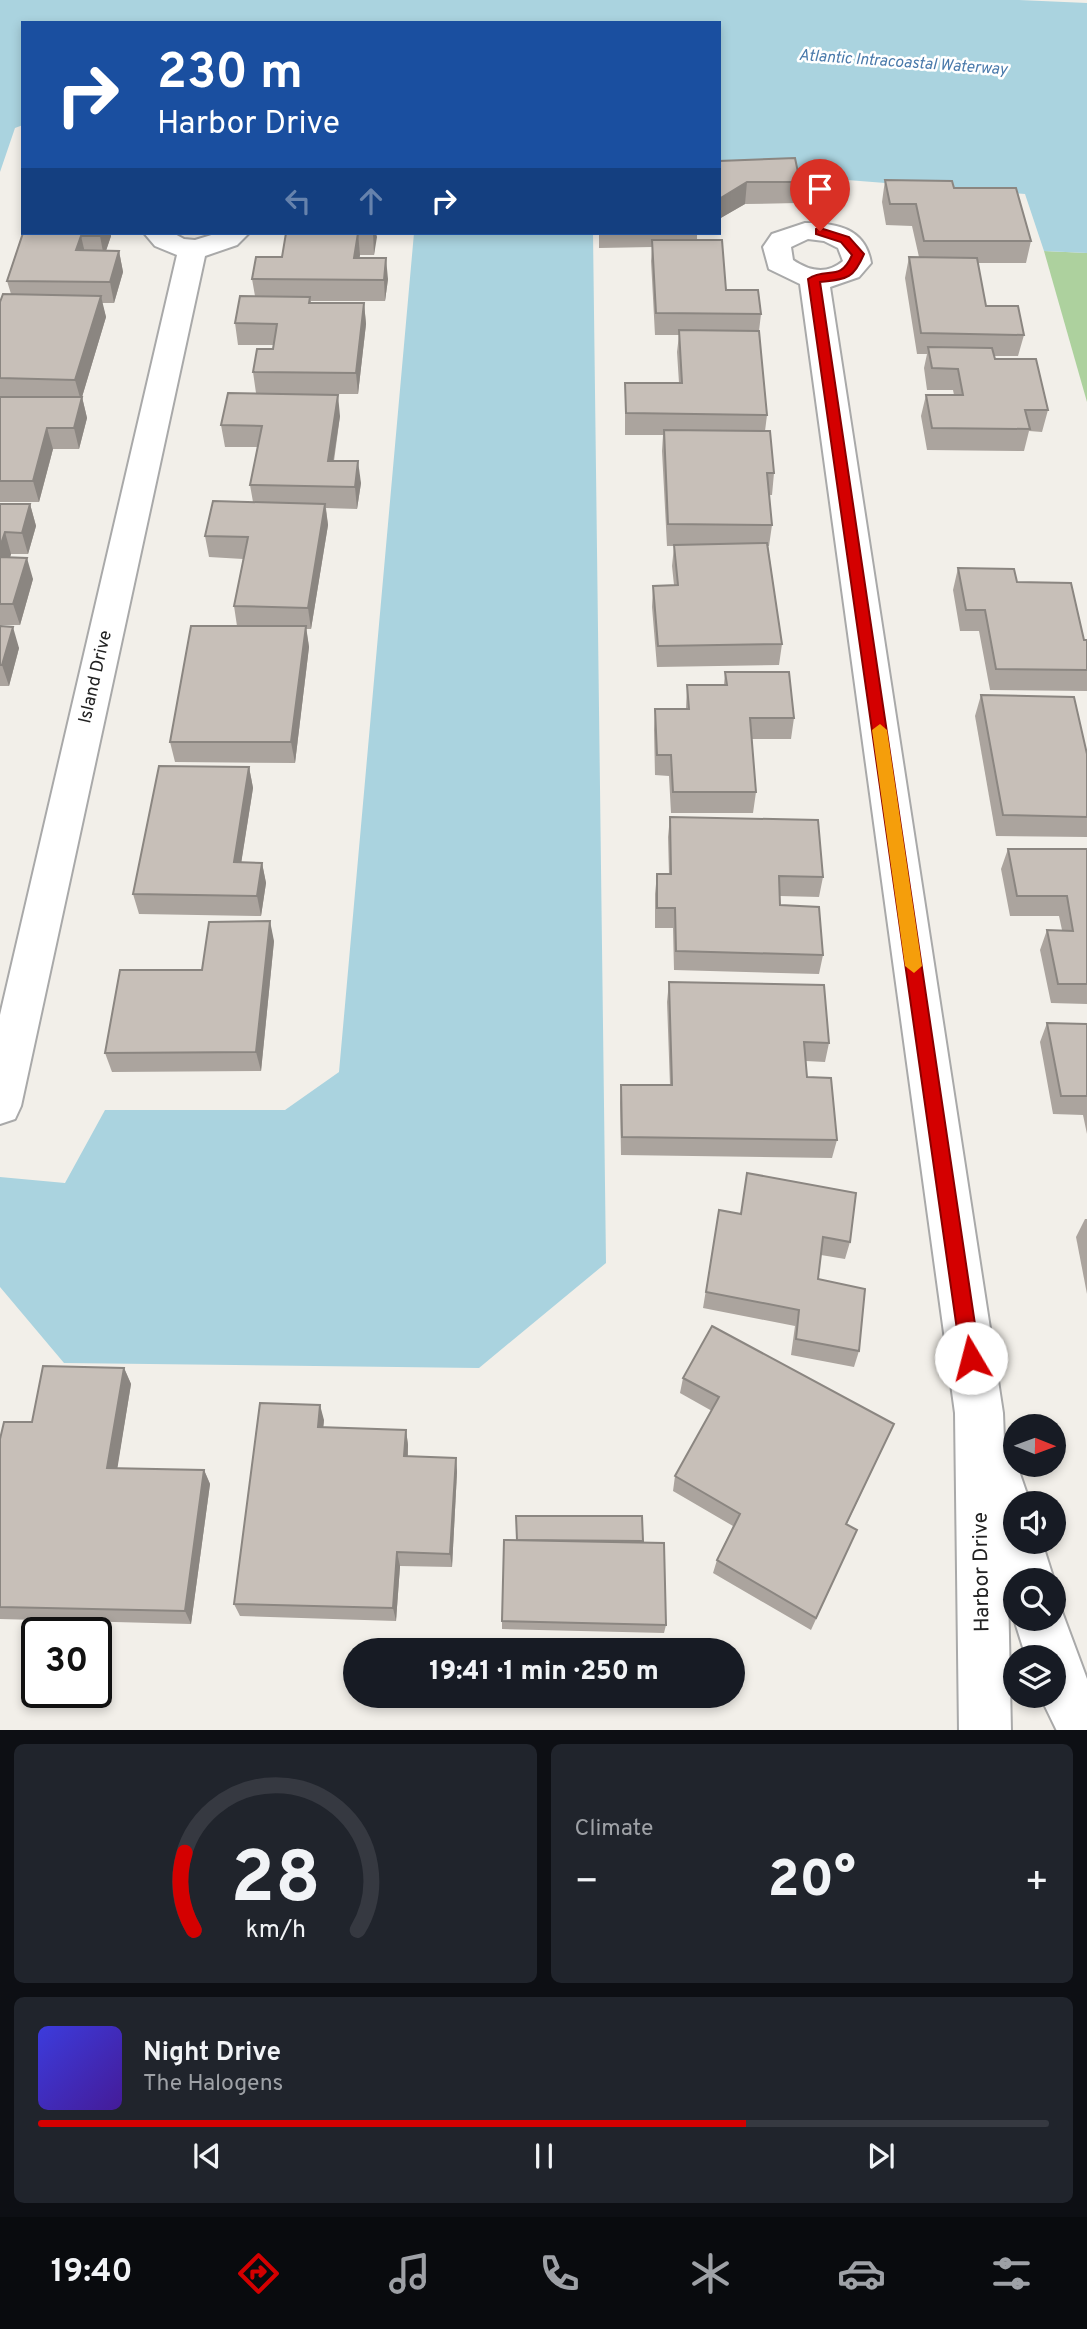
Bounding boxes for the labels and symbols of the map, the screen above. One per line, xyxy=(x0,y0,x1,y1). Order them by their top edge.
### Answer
water label: Atlantic Intracoastal Waterway xyxy=(798,46,1010,80)
pin xyxy=(790,159,850,231)
street label: Island Drive xyxy=(74,628,118,726)
position arrow xyxy=(934,1321,1008,1395)
north arrow xyxy=(1003,1414,1066,1477)
street label: Harbor Drive xyxy=(967,1512,997,1632)
speed limit sign: 30 xyxy=(21,1617,112,1708)

